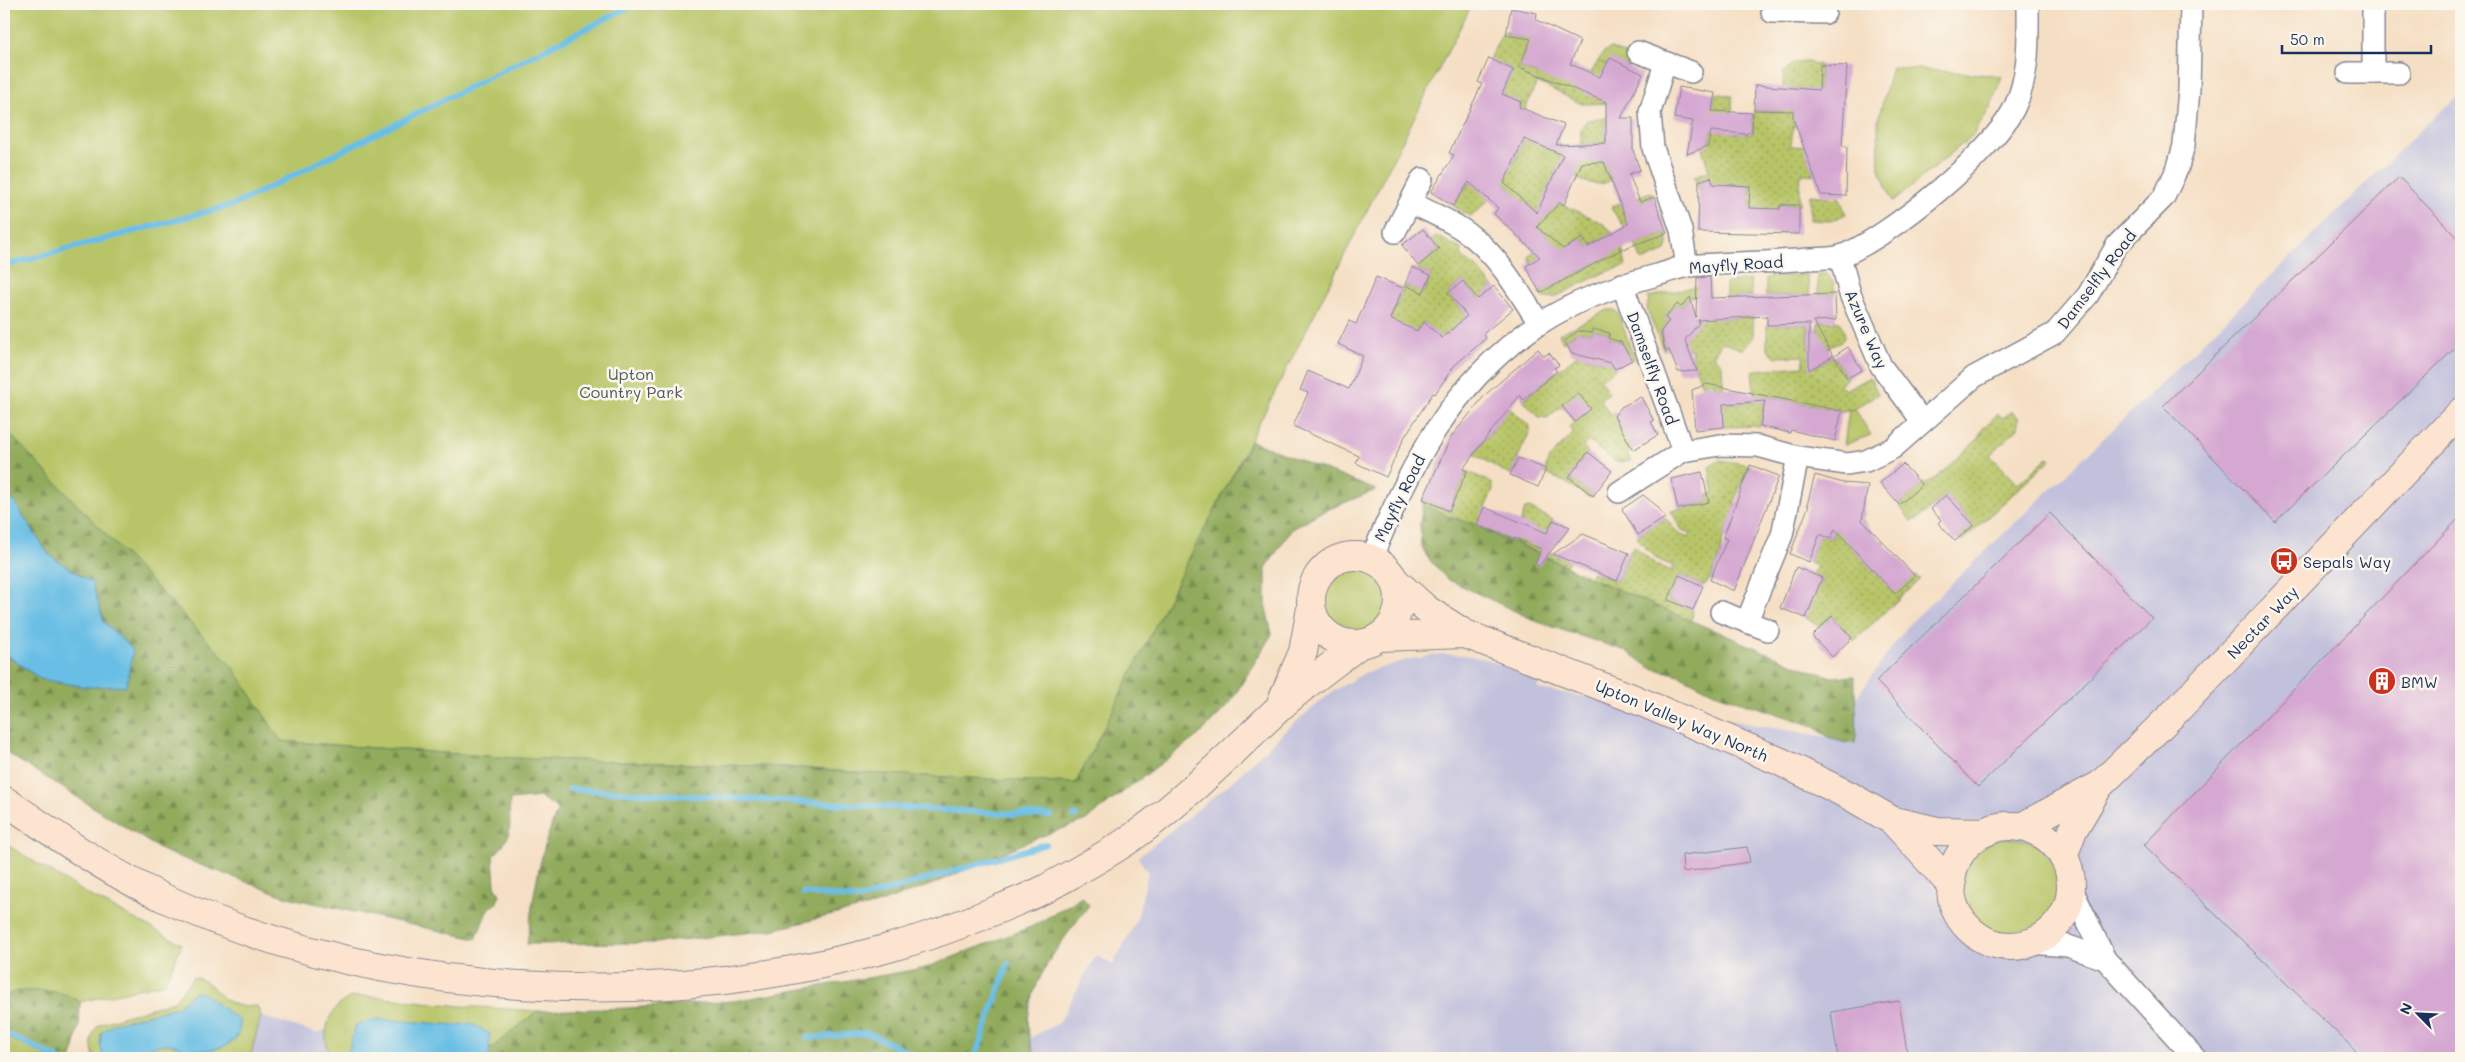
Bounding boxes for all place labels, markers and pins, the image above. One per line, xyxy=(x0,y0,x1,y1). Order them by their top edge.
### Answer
bus stop icon: Sepals Way xyxy=(2269,546,2299,576)
place label: Sepals Way xyxy=(2303,551,2391,572)
building icon: BMW xyxy=(2367,666,2397,696)
place label: BMW xyxy=(2401,671,2438,692)

